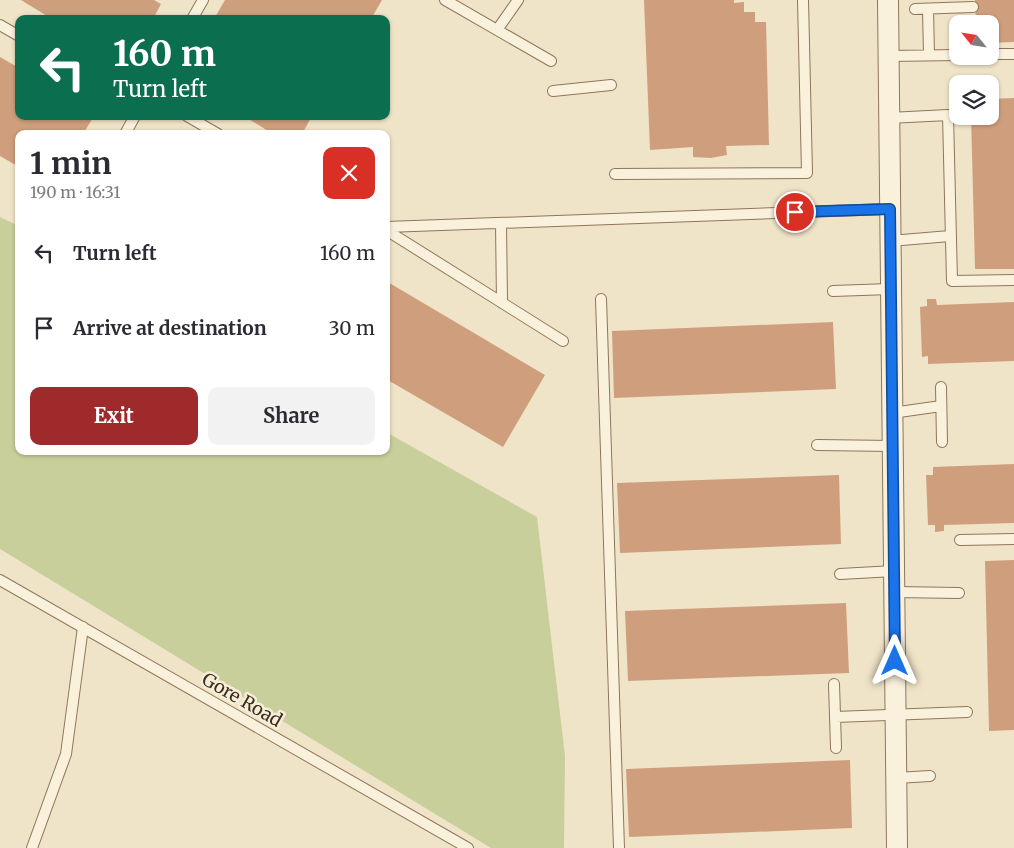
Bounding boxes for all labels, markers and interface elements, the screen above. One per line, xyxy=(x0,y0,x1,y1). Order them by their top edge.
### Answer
north arrow xyxy=(949,15,999,65)
map controls xyxy=(949,15,999,125)
text: 160 m xyxy=(113,32,216,76)
icon: left xyxy=(30,35,95,100)
text: Turn left xyxy=(113,75,207,103)
button: layers xyxy=(949,75,999,125)
text: 1 min xyxy=(30,144,112,182)
button: close xyxy=(323,147,375,199)
text: 190 m · 16:31 xyxy=(30,182,120,202)
pin xyxy=(774,191,816,233)
icon: arrive xyxy=(781,198,809,226)
icon: left xyxy=(30,239,58,267)
text: Turn left xyxy=(73,241,157,265)
text: 160 m xyxy=(320,241,375,265)
icon: arrive xyxy=(30,314,58,342)
text: Arrive at destination xyxy=(73,316,267,340)
text: 30 m xyxy=(329,316,375,340)
button: Exit xyxy=(30,387,198,445)
button: Share xyxy=(208,387,375,445)
position arrow xyxy=(868,634,920,686)
street label: Gore Road xyxy=(198,667,287,732)

